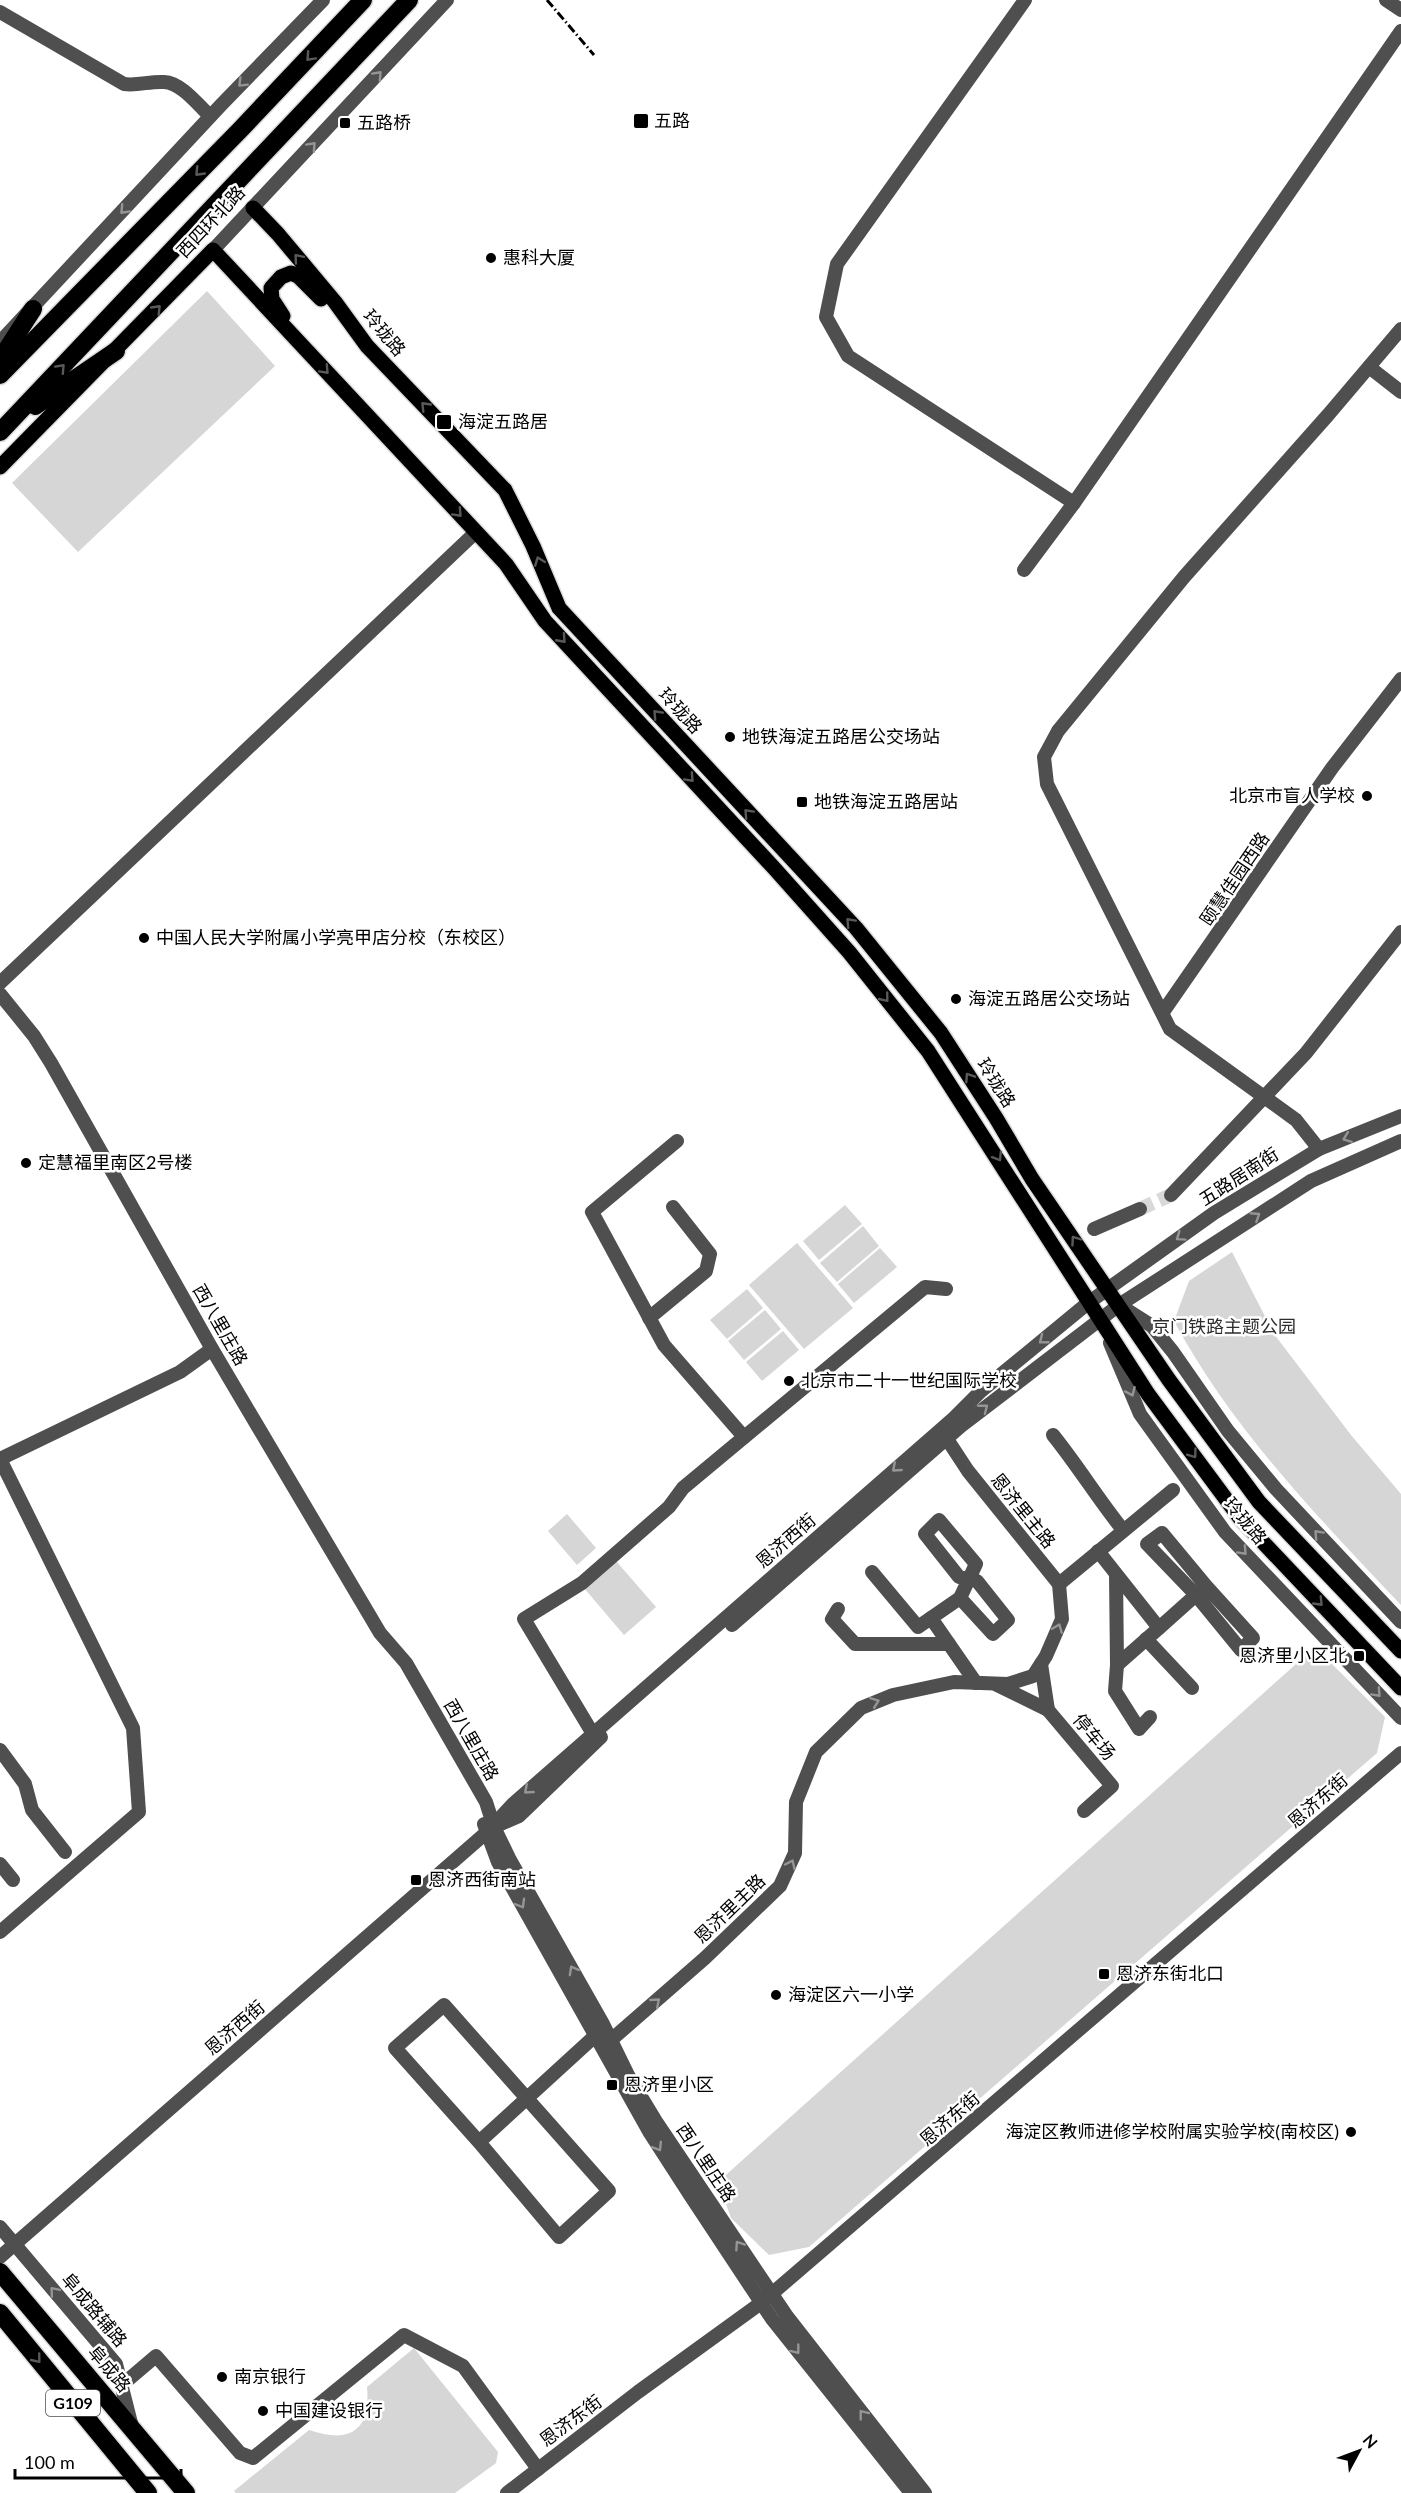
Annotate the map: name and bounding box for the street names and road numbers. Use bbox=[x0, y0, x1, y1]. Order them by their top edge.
street label: 西四环北路 bbox=[172, 181, 249, 262]
street label: 玲珑路 bbox=[359, 305, 411, 360]
street label: 玲珑路 bbox=[654, 683, 707, 738]
street label: 颐慧佳园西路 bbox=[1195, 828, 1273, 929]
street label: 玲珑路 bbox=[973, 1054, 1021, 1111]
street label: 五路居南街 bbox=[1195, 1142, 1282, 1210]
street label: 西八里庄路 bbox=[189, 1280, 253, 1369]
street label: 恩济里主路 bbox=[987, 1468, 1061, 1552]
street label: 玲珑路 bbox=[1220, 1493, 1272, 1548]
street label: 恩济西街 bbox=[751, 1508, 820, 1572]
street label: 西八里庄路 bbox=[440, 1695, 504, 1784]
street label: 停车场 bbox=[1069, 1709, 1121, 1764]
street label: 恩济东街 bbox=[1283, 1768, 1352, 1832]
street label: 恩济里主路 bbox=[689, 1869, 769, 1947]
street label: 恩济西街 bbox=[200, 1995, 269, 2059]
street label: 恩济东街 bbox=[915, 2086, 984, 2150]
street label: 西八里庄路 bbox=[673, 2119, 741, 2206]
street label: 阜成路辅路 bbox=[57, 2268, 132, 2351]
street label: 阜成路 bbox=[84, 2341, 136, 2396]
road number: G109 bbox=[46, 2390, 100, 2416]
street label: 恩济东街 bbox=[535, 2390, 606, 2451]

